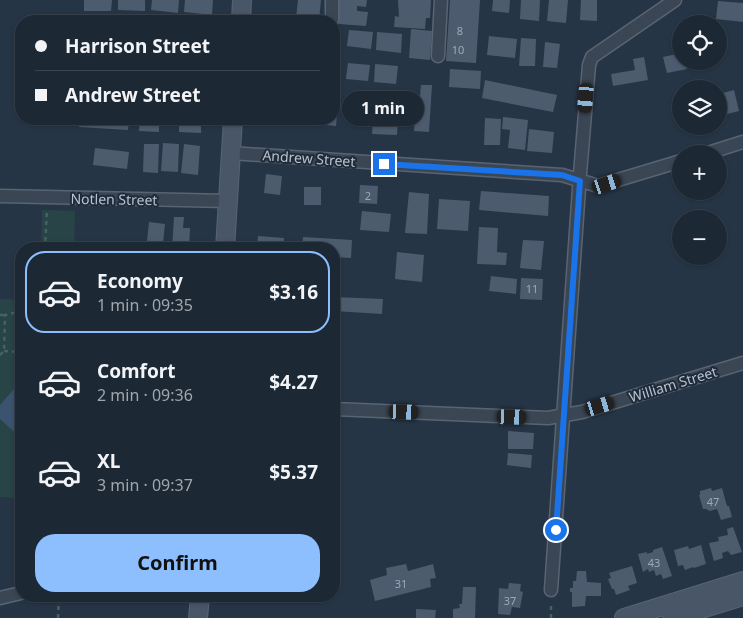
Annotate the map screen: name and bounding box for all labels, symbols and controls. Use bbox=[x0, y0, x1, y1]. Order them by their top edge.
map controls bbox=[672, 15, 727, 265]
button: locate bbox=[672, 15, 727, 70]
house number: 8 bbox=[457, 23, 463, 38]
text: Harrison Street bbox=[65, 33, 210, 59]
house number: 10 bbox=[452, 42, 464, 57]
button: layers bbox=[672, 80, 727, 135]
text: Andrew Street bbox=[65, 82, 201, 108]
car bbox=[577, 82, 594, 114]
callout: 1 min bbox=[343, 91, 425, 126]
text: 1 min bbox=[361, 97, 405, 119]
street label: Andrew Street bbox=[262, 145, 356, 171]
button: + bbox=[672, 145, 727, 200]
route end bbox=[373, 153, 395, 175]
car bbox=[590, 172, 623, 196]
house number: 2 bbox=[365, 188, 371, 203]
street label: Notlen Street bbox=[70, 189, 158, 209]
button: − bbox=[672, 210, 727, 265]
text: Economy bbox=[97, 268, 183, 294]
icon: car bbox=[37, 270, 82, 315]
text: $3.16 bbox=[269, 279, 318, 305]
house number: 11 bbox=[526, 281, 538, 296]
text: 1 min · 09:35 bbox=[97, 294, 193, 316]
text: Comfort bbox=[97, 358, 176, 384]
icon: car bbox=[37, 360, 82, 405]
street label: William Street bbox=[627, 362, 719, 406]
text: $4.27 bbox=[269, 369, 318, 395]
text: 2 min · 09:36 bbox=[97, 384, 193, 406]
car bbox=[583, 394, 616, 418]
car bbox=[388, 404, 419, 420]
car bbox=[496, 409, 527, 425]
text: XL bbox=[97, 448, 120, 474]
icon: car bbox=[37, 450, 82, 495]
text: $5.37 bbox=[269, 459, 318, 485]
text: 3 min · 09:37 bbox=[97, 474, 193, 496]
house number: 47 bbox=[707, 494, 719, 509]
route start bbox=[545, 519, 567, 541]
button: Confirm bbox=[35, 534, 320, 592]
house number: 43 bbox=[648, 555, 660, 570]
house number: 31 bbox=[395, 576, 407, 591]
house number: 37 bbox=[504, 593, 516, 608]

